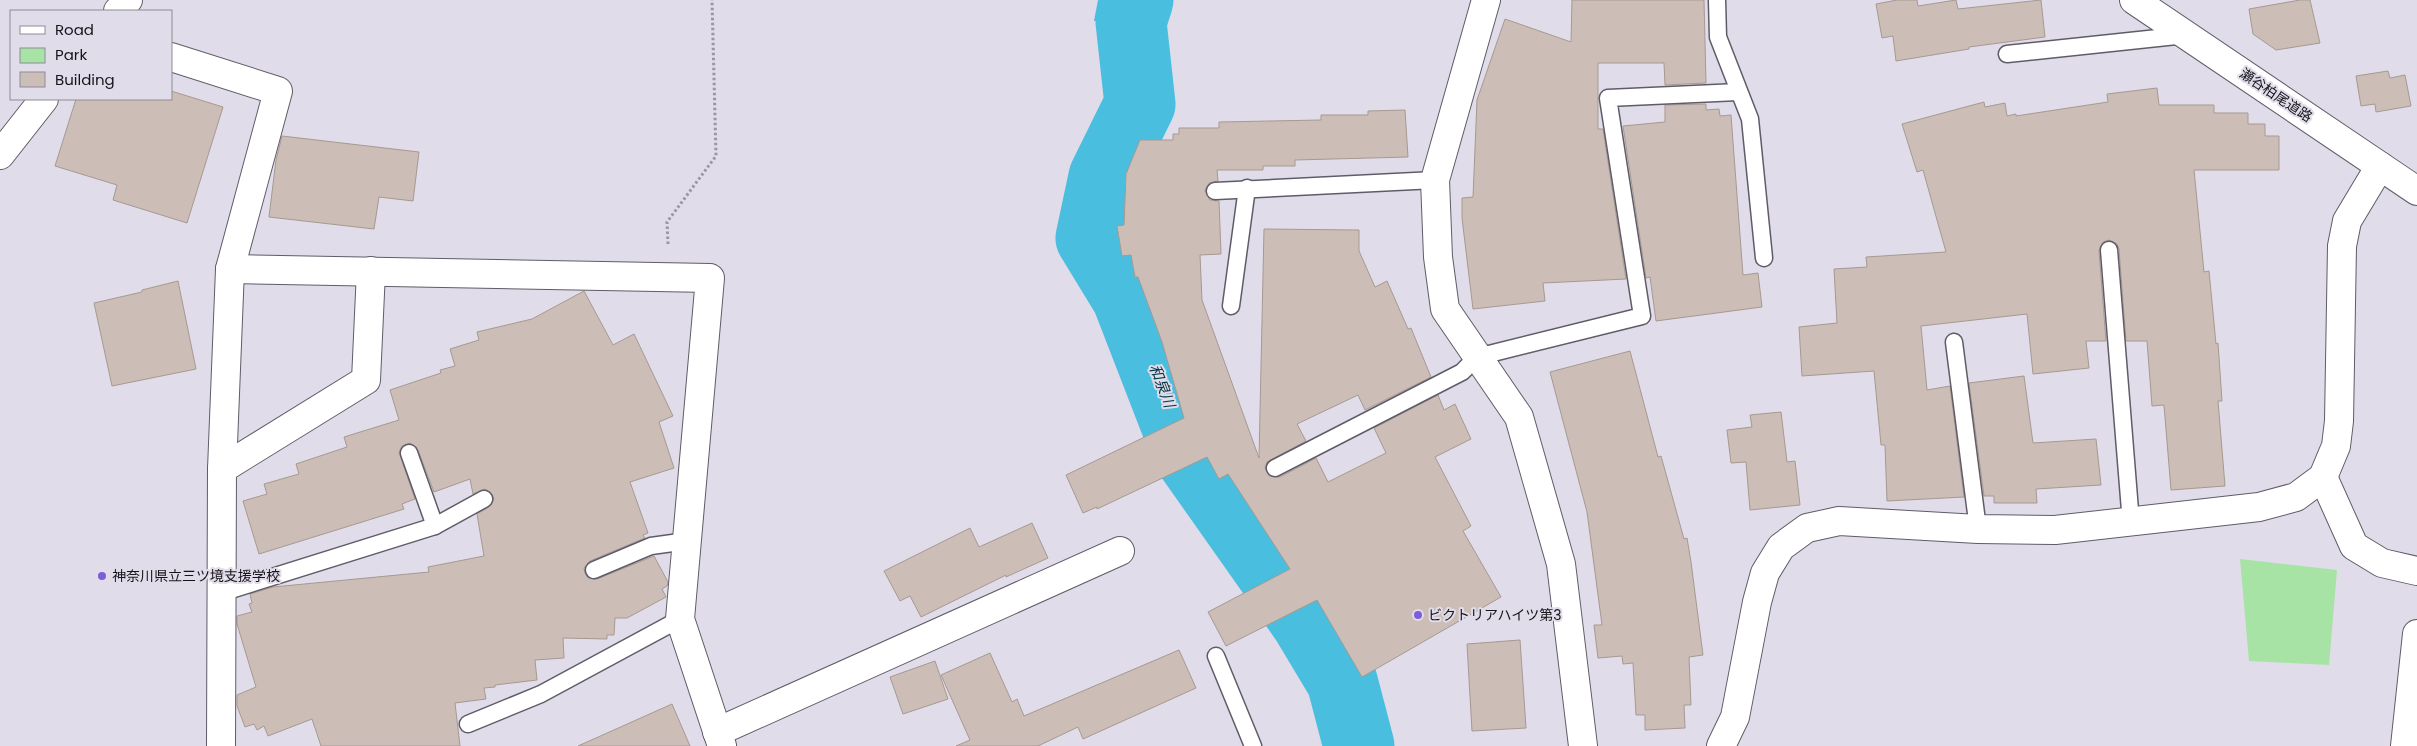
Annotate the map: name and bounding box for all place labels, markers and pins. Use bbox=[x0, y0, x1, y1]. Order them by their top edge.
place label: 神奈川県立三ツ境支援学校 bbox=[112, 566, 280, 586]
marker: 神奈川県立三ツ境支援学校 bbox=[96, 570, 108, 582]
place label: ビクトリアハイツ第3 bbox=[1428, 605, 1561, 625]
marker: ビクトリアハイツ第3 bbox=[1412, 609, 1424, 621]

